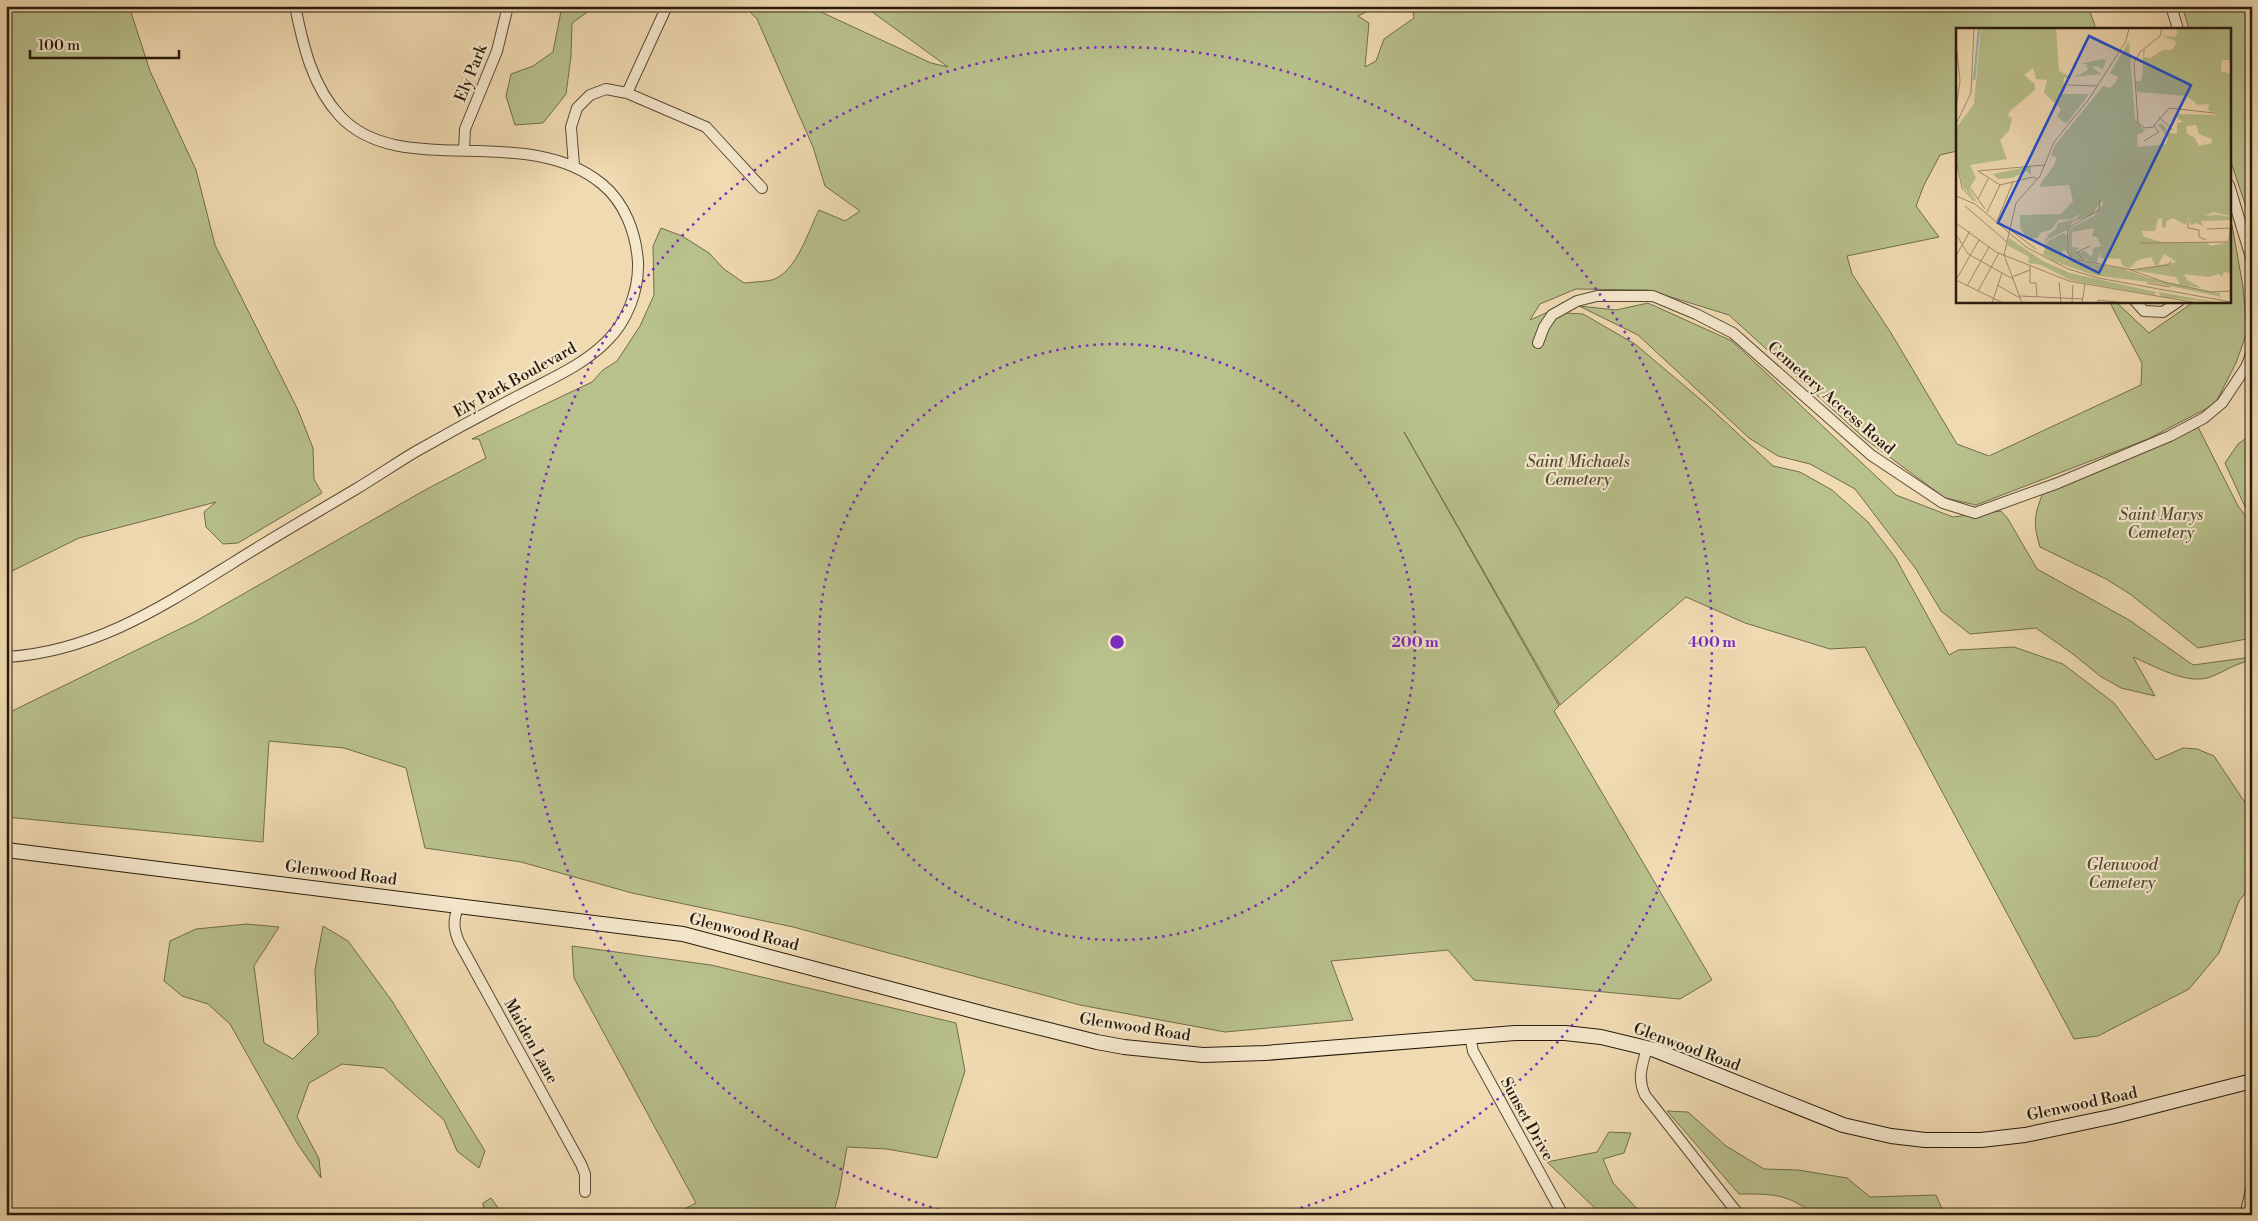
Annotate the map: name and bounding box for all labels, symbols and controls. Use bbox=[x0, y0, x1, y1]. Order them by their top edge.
scale bar bbox=[30, 28, 179, 60]
inset map bbox=[1956, 28, 2230, 302]
text: 100 m bbox=[38, 36, 80, 55]
street label: Ely Park bbox=[450, 40, 492, 105]
street label: Cemetery Access Road bbox=[1763, 337, 1899, 459]
street label: Ely Park Boulevard bbox=[450, 338, 580, 422]
park label: Saint Michaels Cemetery bbox=[1526, 452, 1630, 490]
park label: Saint Marys Cemetery bbox=[2119, 505, 2203, 543]
centre of rings bbox=[1108, 633, 1126, 651]
text: 200 m bbox=[1391, 633, 1439, 652]
text: 400 m bbox=[1688, 633, 1736, 652]
park label: Glenwood Cemetery bbox=[2086, 855, 2159, 893]
street label: Glenwood Road bbox=[284, 856, 398, 890]
street label: Glenwood Road bbox=[687, 909, 801, 955]
street label: Maiden Lane bbox=[500, 995, 562, 1087]
street label: Glenwood Road bbox=[1078, 1008, 1192, 1046]
street label: Glenwood Road bbox=[1631, 1018, 1743, 1076]
street label: Sunset Drive bbox=[1496, 1074, 1558, 1164]
street label: Glenwood Road bbox=[2025, 1083, 2139, 1125]

